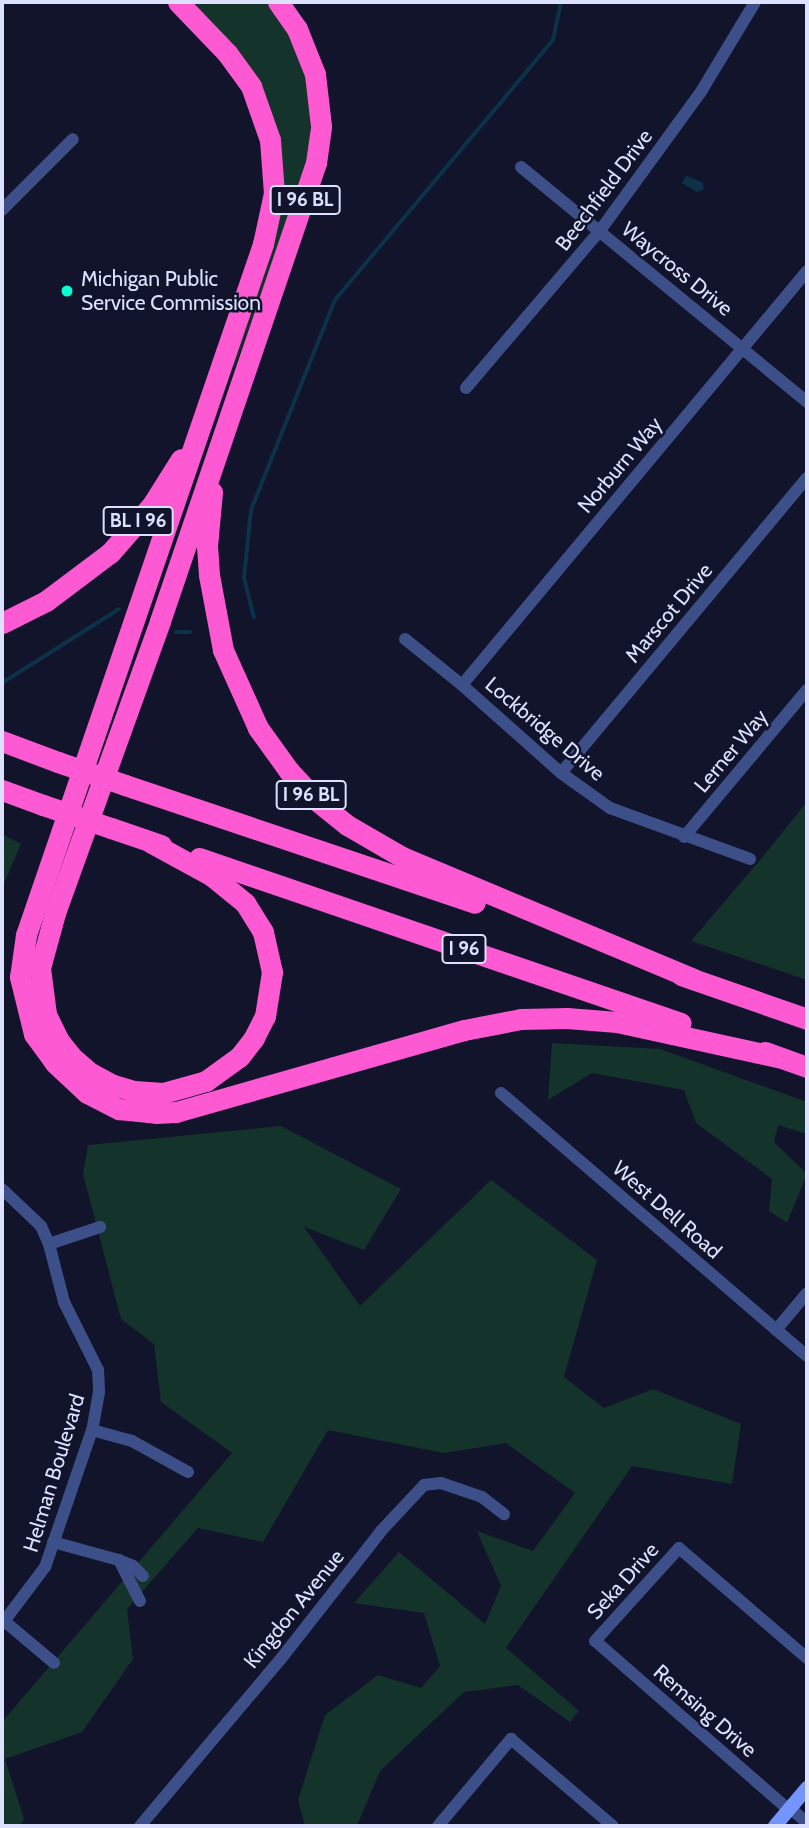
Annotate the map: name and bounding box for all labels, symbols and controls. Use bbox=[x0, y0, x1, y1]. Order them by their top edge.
street label: Beechfield Drive bbox=[550, 124, 658, 256]
road number: I 96 BL bbox=[268, 184, 342, 216]
street label: Waycross Drive bbox=[616, 216, 738, 322]
place label: Michigan Public Service Commission bbox=[81, 266, 261, 316]
marker: Michigan Public Service Commission bbox=[59, 283, 75, 299]
street label: Norburn Way bbox=[573, 412, 667, 518]
road number: BL I 96 bbox=[101, 506, 175, 536]
street label: Marscot Drive bbox=[620, 558, 718, 668]
street label: Lockbridge Drive bbox=[480, 672, 610, 786]
street label: Lerner Way bbox=[689, 704, 773, 798]
road number: I 96 BL bbox=[274, 780, 348, 810]
road number: I 96 bbox=[441, 934, 487, 965]
street label: West Dell Road bbox=[607, 1156, 727, 1264]
street label: Helman Boulevard bbox=[18, 1391, 90, 1555]
street label: Seka Drive bbox=[582, 1538, 664, 1624]
street label: Kingdon Avenue bbox=[238, 1545, 350, 1673]
street label: Remsing Drive bbox=[648, 1659, 762, 1763]

